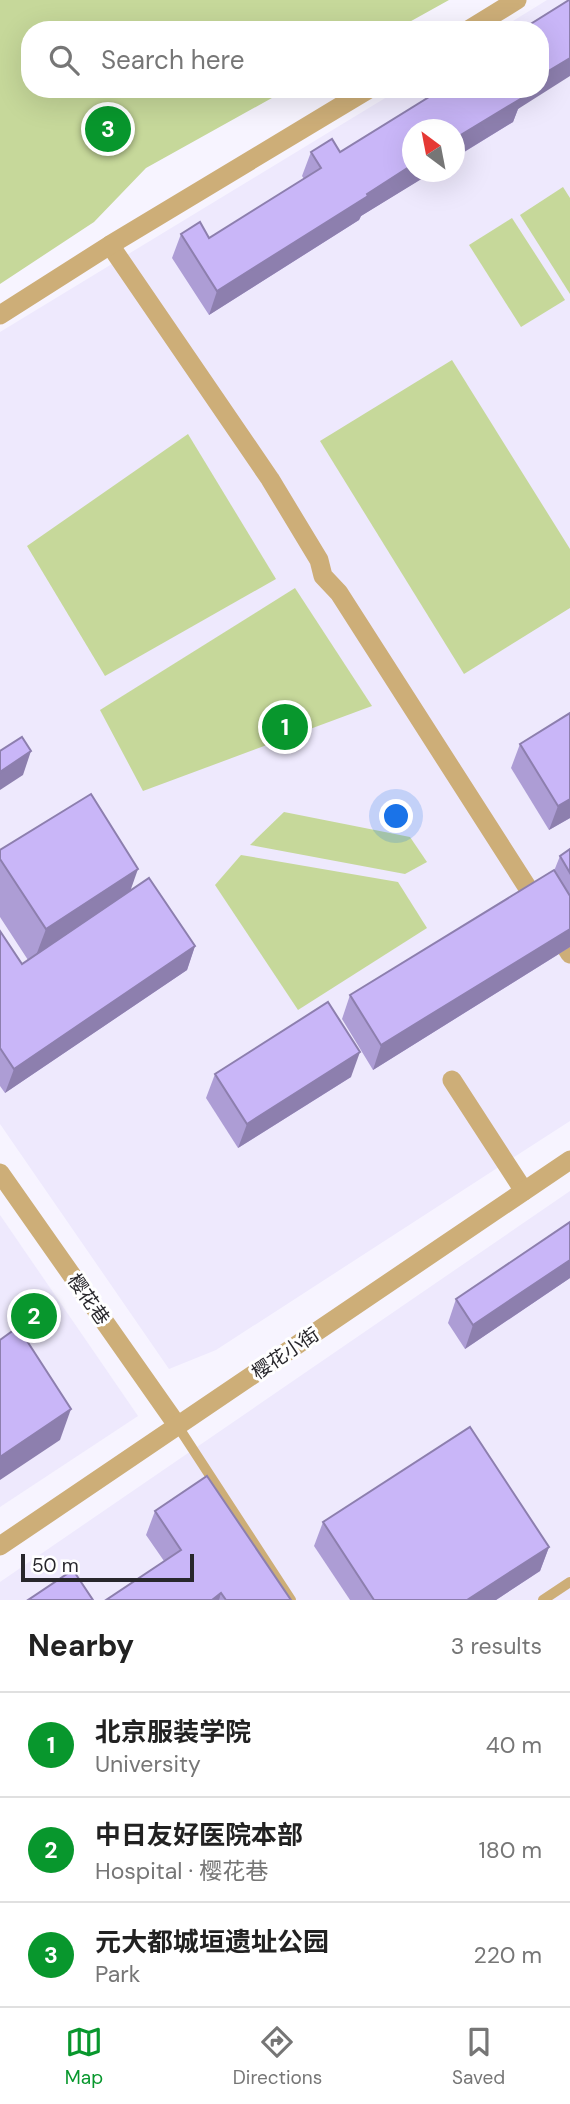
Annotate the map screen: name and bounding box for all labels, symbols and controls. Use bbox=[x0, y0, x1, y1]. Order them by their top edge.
search box bbox=[21, 21, 549, 98]
icon: search bbox=[45, 41, 83, 79]
text: Search here bbox=[101, 43, 244, 77]
pin: 3 bbox=[85, 103, 131, 155]
north arrow bbox=[402, 119, 465, 182]
pin: 1 bbox=[262, 701, 308, 753]
your location bbox=[379, 799, 413, 833]
street label: 樱花巷 bbox=[62, 1269, 115, 1330]
pin: 2 bbox=[11, 1290, 57, 1342]
street label: 樱花小街 bbox=[247, 1322, 324, 1385]
scale bar bbox=[21, 1551, 194, 1583]
text: 50 m bbox=[32, 1553, 79, 1578]
text: Nearby bbox=[28, 1626, 134, 1665]
text: 3 results bbox=[451, 1631, 542, 1661]
text: 北京服装学院 bbox=[95, 1715, 251, 1749]
text: 1 bbox=[47, 1730, 55, 1760]
text: 40 m bbox=[486, 1730, 542, 1760]
text: University bbox=[95, 1749, 201, 1779]
text: 中日友好医院本部 bbox=[95, 1818, 303, 1852]
text: 2 bbox=[44, 1835, 58, 1865]
text: 180 m bbox=[478, 1835, 542, 1865]
text: Hospital · 樱花巷 bbox=[95, 1856, 268, 1886]
text: 元大都城垣遗址公园 bbox=[95, 1925, 329, 1959]
text: 3 bbox=[44, 1940, 58, 1970]
text: 220 m bbox=[473, 1940, 542, 1970]
text: Park bbox=[95, 1959, 140, 1989]
tab: Map bbox=[65, 2023, 103, 2090]
tab: Directions bbox=[233, 2023, 322, 2090]
tab: Saved bbox=[452, 2023, 505, 2090]

